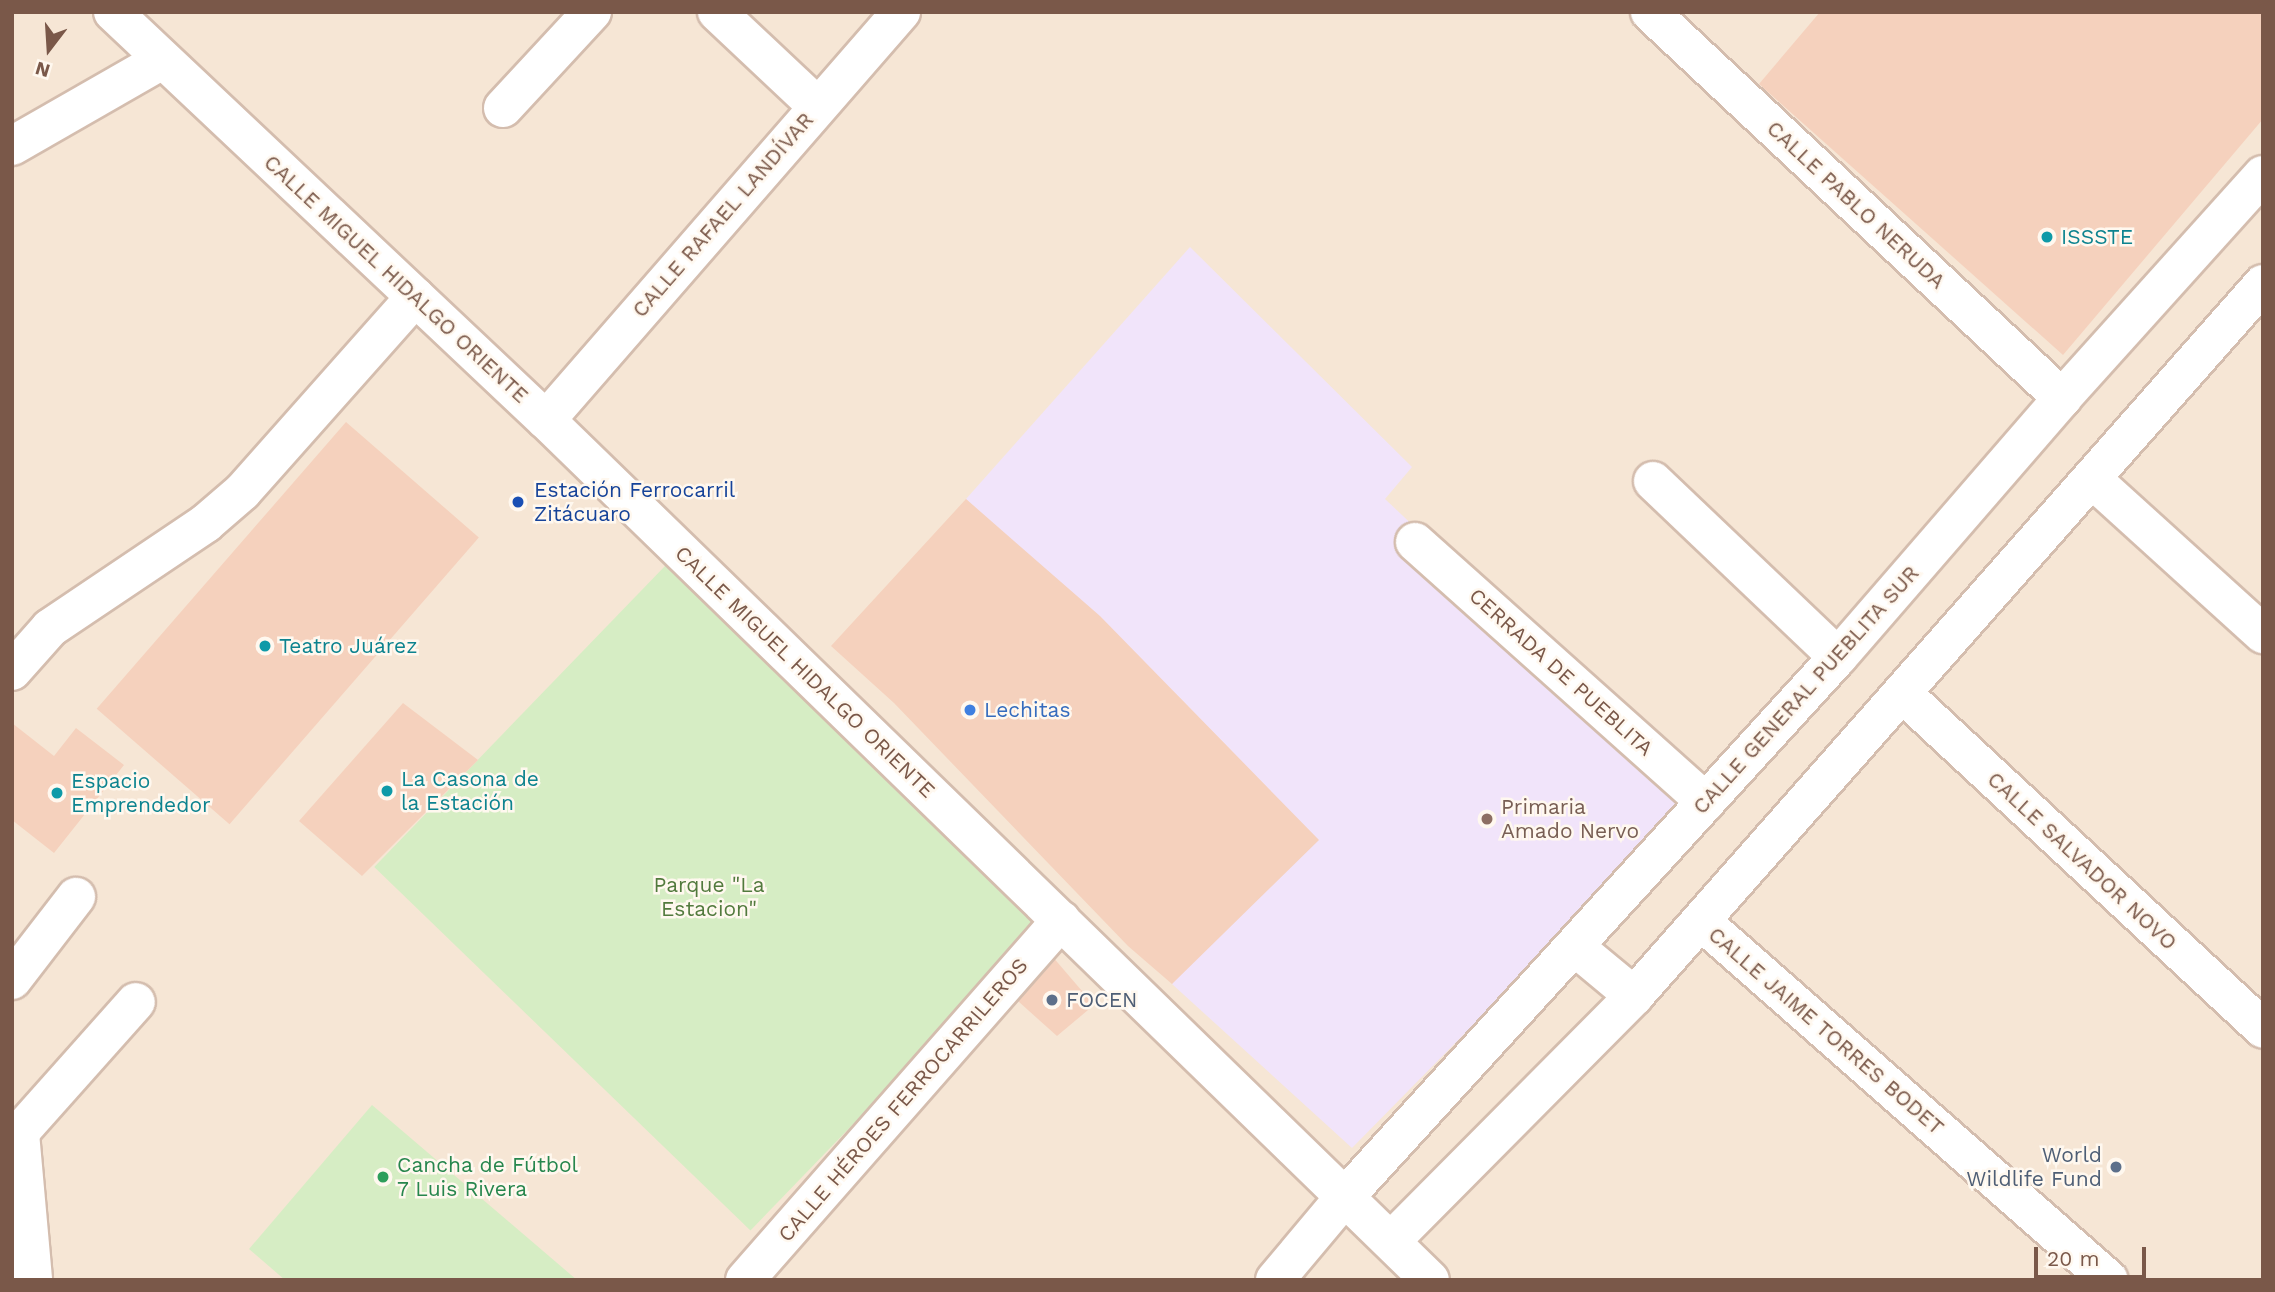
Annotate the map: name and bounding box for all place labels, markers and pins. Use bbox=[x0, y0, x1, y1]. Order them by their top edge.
place label: ISSSTE bbox=[2061, 224, 2133, 250]
marker: ISSSTE bbox=[2039, 229, 2055, 245]
place label: Estación Ferrocarril Zitácuaro bbox=[534, 477, 735, 527]
marker: Estación Ferrocarril Zitácuaro bbox=[508, 492, 528, 512]
place label: Teatro Juárez bbox=[279, 633, 418, 659]
marker: Teatro Juárez bbox=[257, 638, 273, 654]
place label: Lechitas bbox=[984, 697, 1070, 723]
marker: Lechitas bbox=[962, 702, 978, 718]
place label: La Casona de la Estación bbox=[401, 766, 540, 816]
place label: Espacio Emprendedor bbox=[71, 768, 211, 818]
marker: La Casona de la Estación bbox=[379, 783, 395, 799]
marker: Espacio Emprendedor bbox=[49, 785, 65, 801]
place label: Primaria Amado Nervo bbox=[1501, 794, 1639, 844]
marker: Primaria Amado Nervo bbox=[1479, 811, 1495, 827]
place label: FOCEN bbox=[1066, 987, 1137, 1013]
marker: FOCEN bbox=[1044, 992, 1060, 1008]
place label: World Wildlife Fund bbox=[1966, 1142, 2102, 1192]
place label: Cancha de Fútbol 7 Luis Rivera bbox=[397, 1152, 578, 1202]
marker: World Wildlife Fund bbox=[2108, 1159, 2124, 1175]
marker: Cancha de Fútbol 7 Luis Rivera bbox=[375, 1169, 391, 1185]

